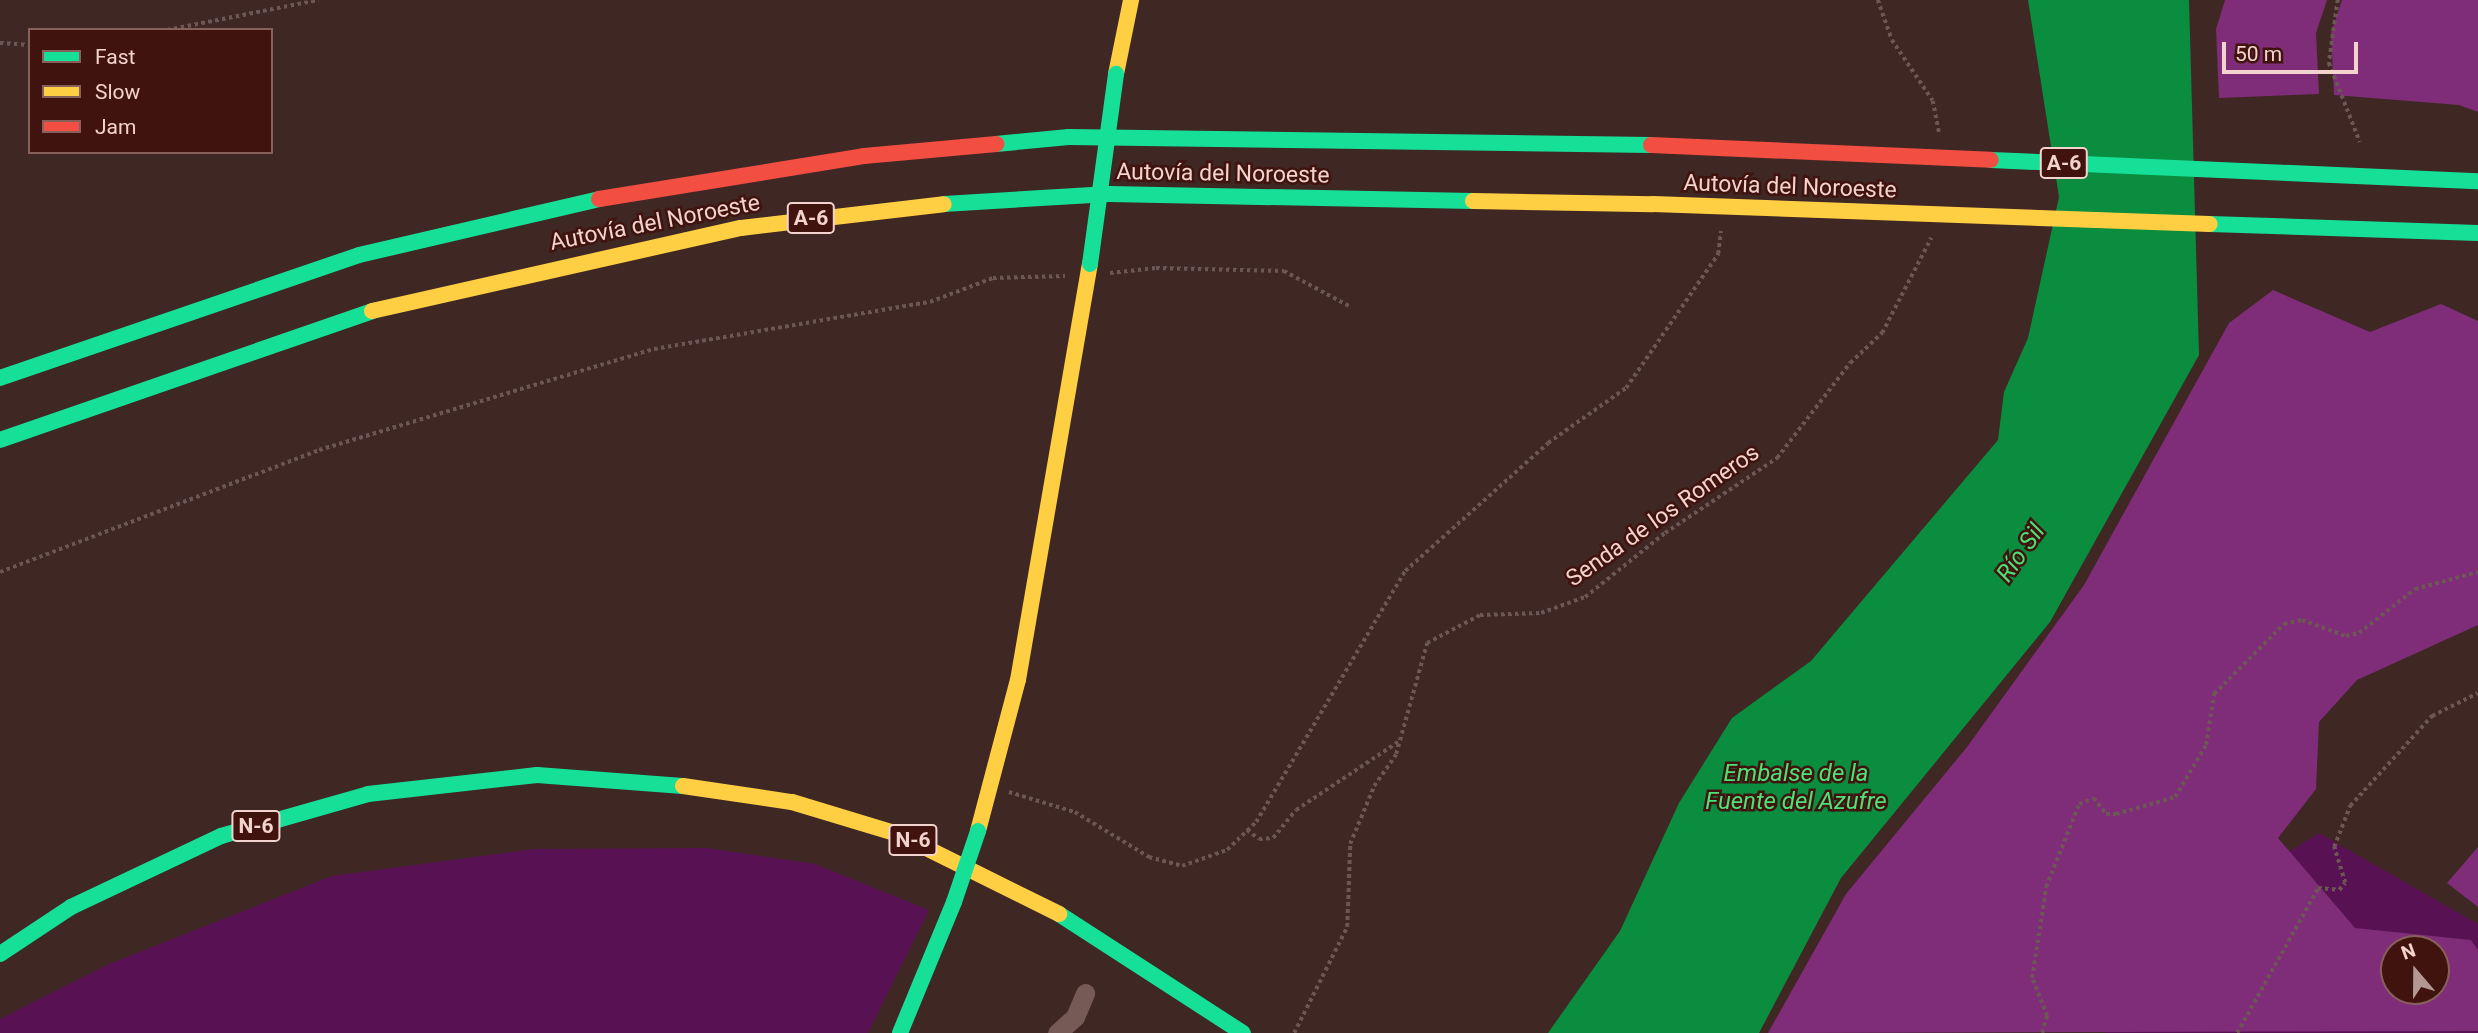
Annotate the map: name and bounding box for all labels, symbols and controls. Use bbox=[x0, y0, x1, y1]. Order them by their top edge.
legend bbox=[28, 28, 273, 154]
scale bar bbox=[2226, 28, 2362, 72]
text: 50 m bbox=[2235, 42, 2282, 66]
text: Fast bbox=[95, 45, 135, 69]
text: Slow bbox=[95, 80, 140, 104]
text: Jam bbox=[95, 115, 136, 139]
road number: A-6 bbox=[2039, 146, 2088, 180]
street label: Autovía del Noroeste bbox=[1116, 158, 1330, 190]
street label: Autovía del Noroeste bbox=[1683, 169, 1897, 205]
street label: Autovía del Noroeste bbox=[548, 189, 762, 257]
road number: A-6 bbox=[786, 200, 836, 235]
street label: Senda de los Romeros bbox=[1561, 439, 1765, 593]
water label: Río Sil bbox=[1991, 518, 2051, 588]
water label: Embalse de la Fuente del Azufre bbox=[1705, 760, 1887, 816]
road number: N-6 bbox=[230, 808, 282, 844]
road number: N-6 bbox=[887, 822, 939, 858]
north arrow bbox=[2380, 935, 2450, 1005]
text: N bbox=[2398, 939, 2419, 965]

